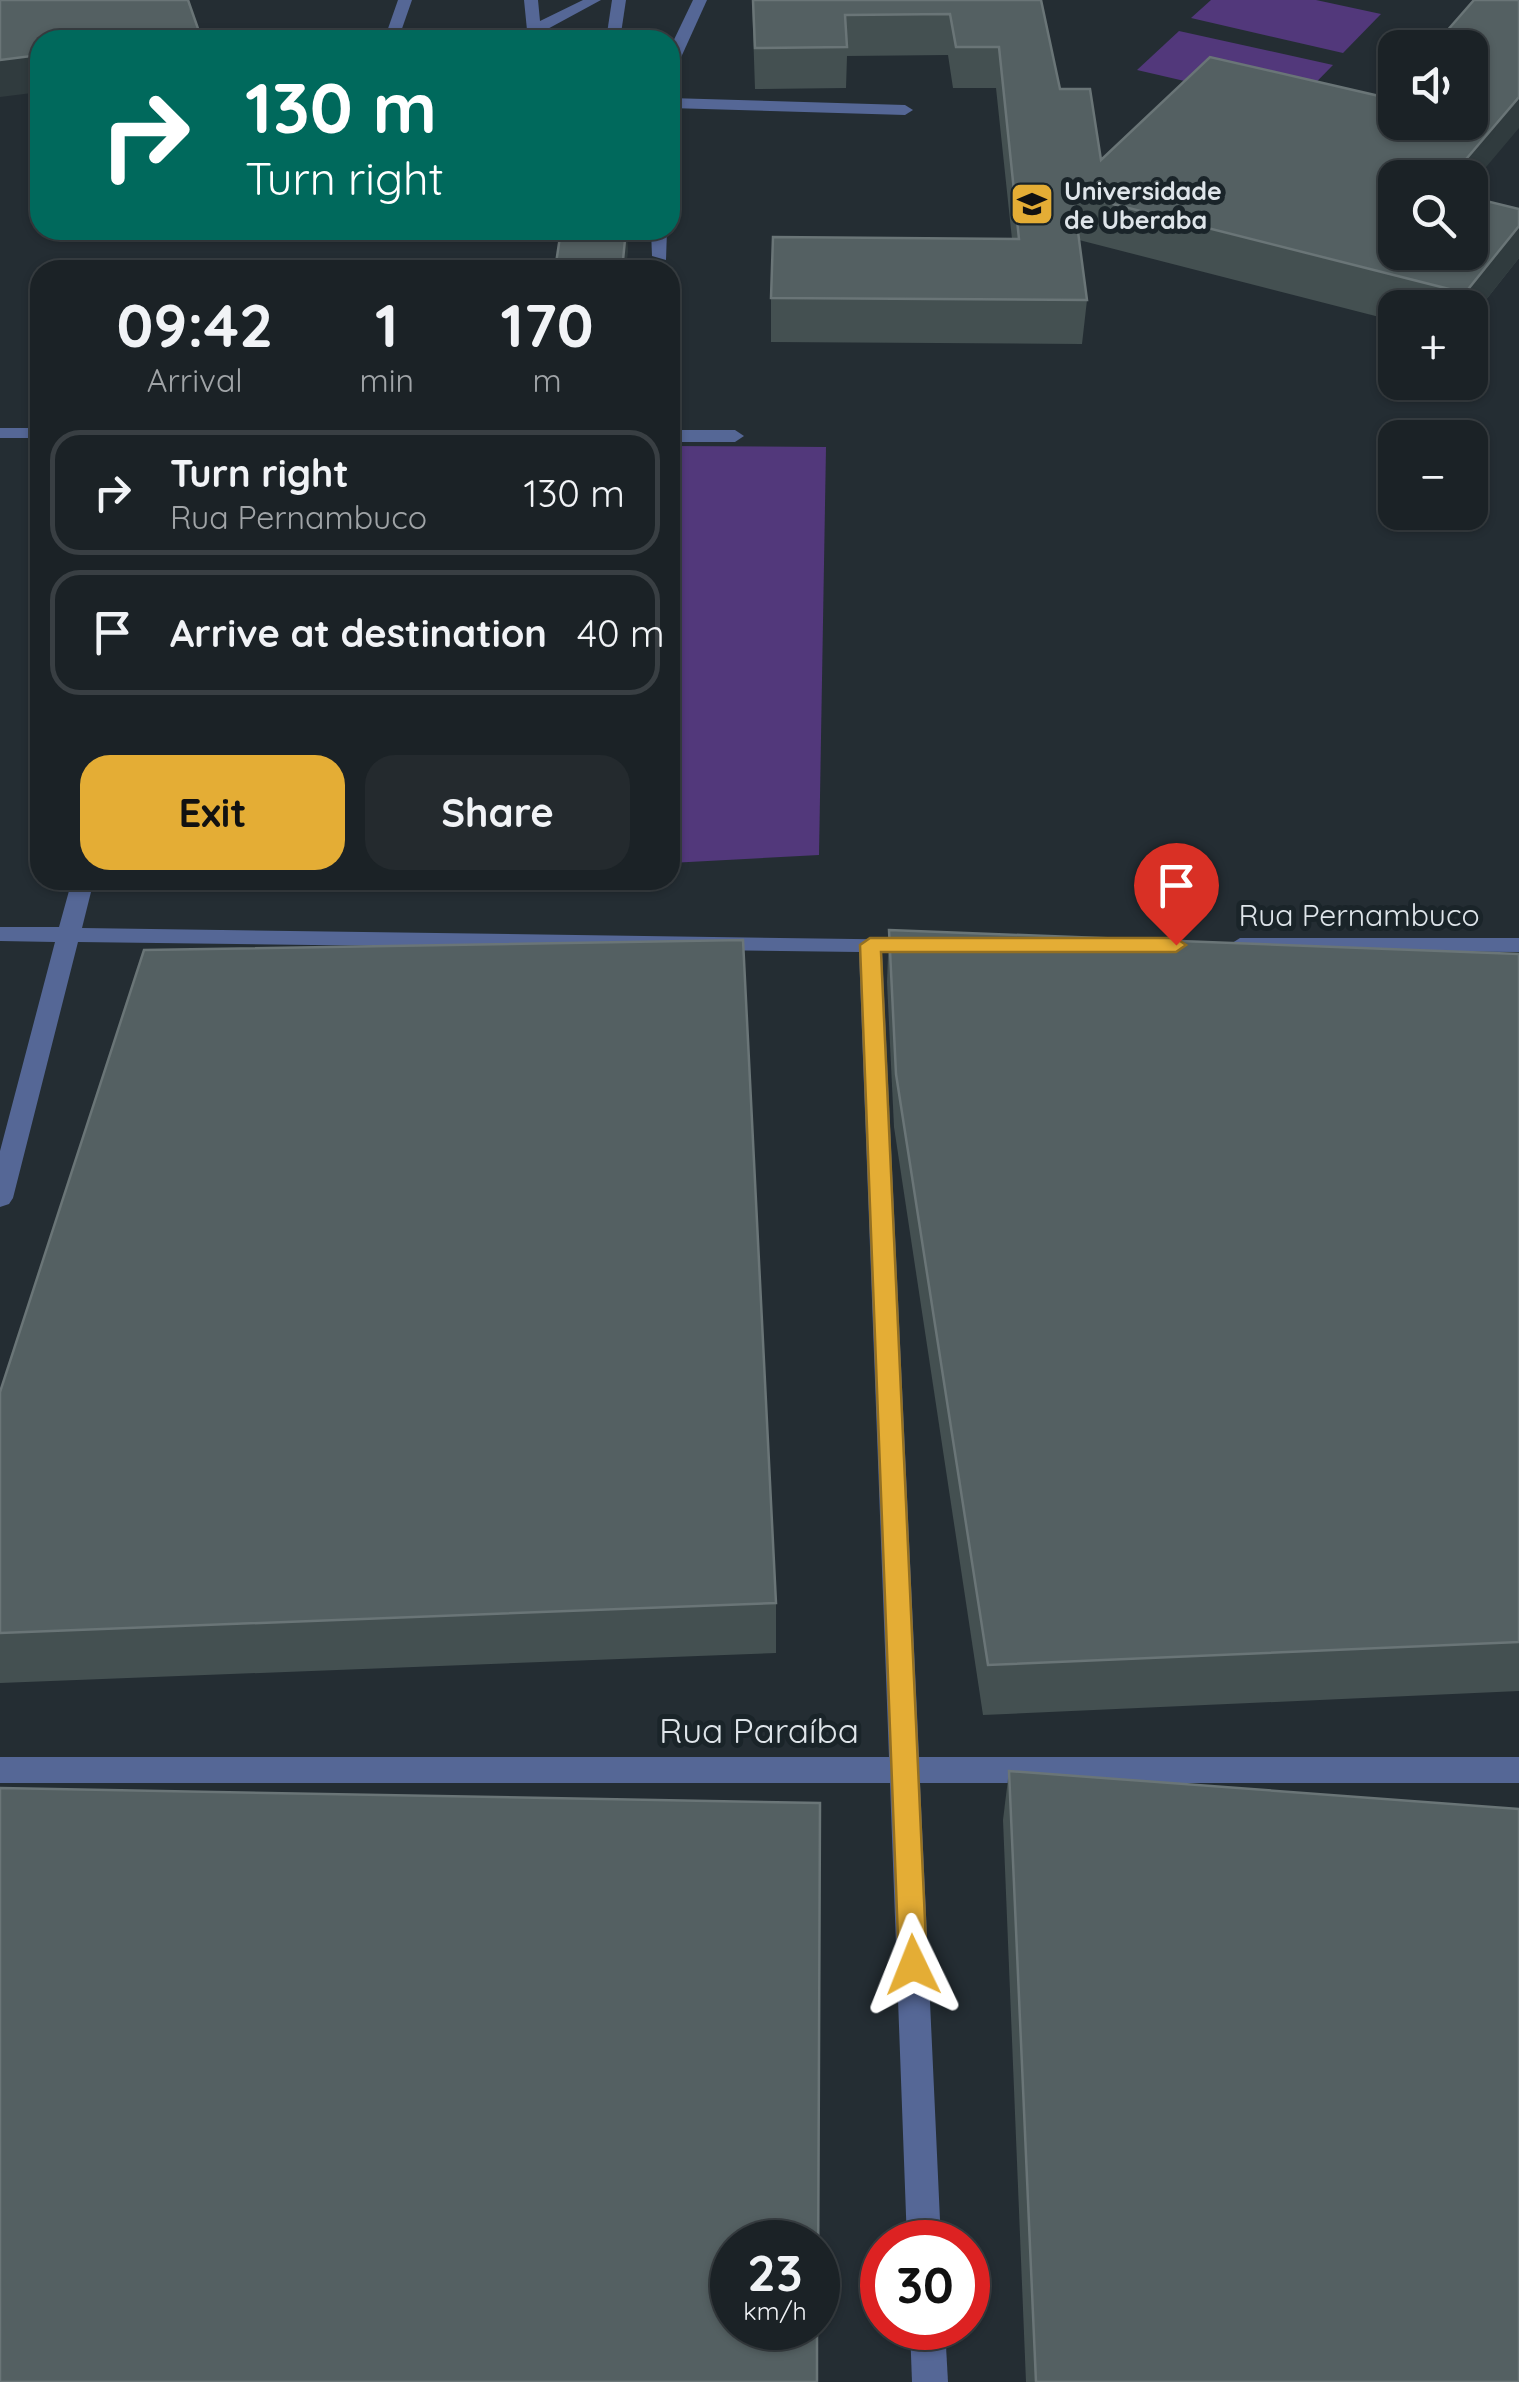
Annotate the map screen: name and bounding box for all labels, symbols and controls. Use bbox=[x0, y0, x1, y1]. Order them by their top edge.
map controls bbox=[1378, 30, 1488, 530]
button: sound bbox=[1378, 30, 1488, 140]
text: 130 m bbox=[245, 63, 437, 151]
icon: right bbox=[80, 70, 210, 200]
text: Turn right bbox=[245, 150, 444, 206]
button: search bbox=[1378, 160, 1488, 270]
place label: Universidade de Uberaba bbox=[1064, 175, 1222, 235]
school or university icon: Universidade de Uberaba bbox=[1009, 181, 1055, 227]
text: 09:42 bbox=[116, 287, 273, 362]
text: 1 bbox=[375, 287, 398, 362]
text: 170 bbox=[500, 287, 594, 362]
button: + bbox=[1378, 290, 1488, 400]
text: Arrival bbox=[147, 360, 243, 400]
text: min bbox=[360, 360, 414, 400]
text: m bbox=[532, 360, 562, 400]
button: − bbox=[1378, 420, 1488, 530]
text: Turn right bbox=[170, 449, 349, 497]
icon: right bbox=[85, 465, 140, 520]
text: 130 m bbox=[523, 469, 625, 517]
text: Rua Pernambuco bbox=[170, 497, 427, 537]
icon: arrive bbox=[85, 605, 140, 660]
text: Arrive at destination bbox=[170, 609, 547, 657]
text: 40 m bbox=[577, 609, 665, 657]
button: Exit bbox=[80, 755, 345, 870]
button: Share bbox=[365, 755, 630, 870]
pin bbox=[1134, 843, 1219, 946]
icon: arrive bbox=[1149, 858, 1204, 913]
street label: Rua Pernambuco bbox=[1238, 896, 1480, 934]
street label: Rua Paraíba bbox=[659, 1708, 859, 1752]
position arrow bbox=[861, 1913, 965, 2017]
speed limit sign: 30 bbox=[860, 2220, 990, 2350]
text: 23 bbox=[747, 2241, 803, 2304]
text: km/h bbox=[743, 2295, 807, 2326]

